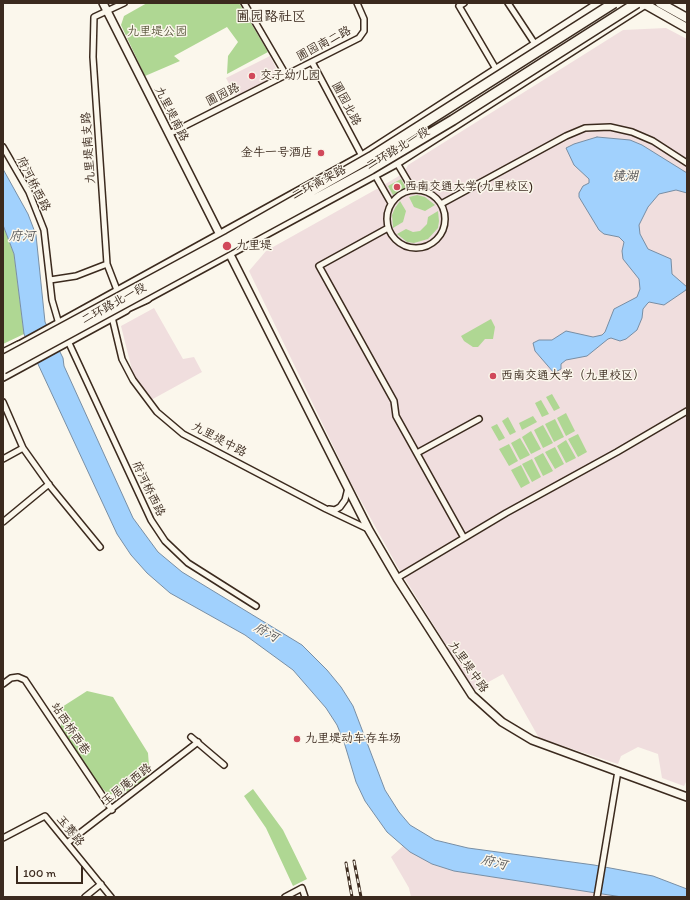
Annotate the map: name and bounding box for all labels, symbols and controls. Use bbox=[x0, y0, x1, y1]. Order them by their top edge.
district label: 圃园路社区 bbox=[236, 9, 306, 25]
street label: 圃园南二路 bbox=[294, 24, 354, 64]
park label: 九里堤公园 bbox=[127, 25, 187, 39]
place label: 交子幼儿园 bbox=[260, 69, 320, 83]
marker: 交子幼儿园 bbox=[247, 71, 257, 81]
street label: 圃园北路 bbox=[328, 79, 364, 129]
street label: 圃园路 bbox=[204, 80, 242, 110]
street label: 九里堤南路 bbox=[151, 84, 191, 144]
street label: 九里堤南支路 bbox=[79, 112, 99, 184]
street label: 二环路北一段 bbox=[363, 124, 433, 174]
place label: 金牛一号酒店 bbox=[241, 146, 313, 160]
marker: 金牛一号酒店 bbox=[316, 148, 326, 158]
street label: 府河桥西路 bbox=[13, 154, 53, 214]
street label: 二环高架路 bbox=[289, 163, 349, 203]
water label: 镜湖 bbox=[612, 169, 638, 185]
place label: 西南交通大学(九里校区) bbox=[405, 180, 533, 194]
marker: 西南交通大学(九里校区) bbox=[392, 182, 402, 192]
water label: 府河 bbox=[9, 229, 35, 245]
place label: 九里堤 bbox=[236, 239, 272, 253]
marker: 九里堤 bbox=[221, 240, 233, 252]
street label: 二环路北一段 bbox=[79, 280, 149, 328]
place label: 西南交通大学（九里校区） bbox=[501, 369, 645, 383]
marker: 西南交通大学（九里校区） bbox=[488, 371, 498, 381]
street label: 九里堤中路 bbox=[189, 420, 249, 460]
street label: 府河桥西路 bbox=[128, 459, 168, 519]
water label: 府河 bbox=[251, 620, 281, 646]
street label: 九里堤中路 bbox=[445, 638, 491, 696]
street label: 站西桥西巷 bbox=[47, 700, 93, 758]
place label: 九里堤动车存车场 bbox=[305, 732, 401, 746]
marker: 九里堤动车存车场 bbox=[292, 734, 302, 744]
street label: 玉居庵西路 bbox=[99, 761, 155, 809]
street label: 玉赛路 bbox=[53, 812, 87, 850]
water label: 府河 bbox=[479, 852, 509, 874]
scale bar bbox=[18, 858, 85, 884]
text: 100 m bbox=[23, 866, 56, 880]

